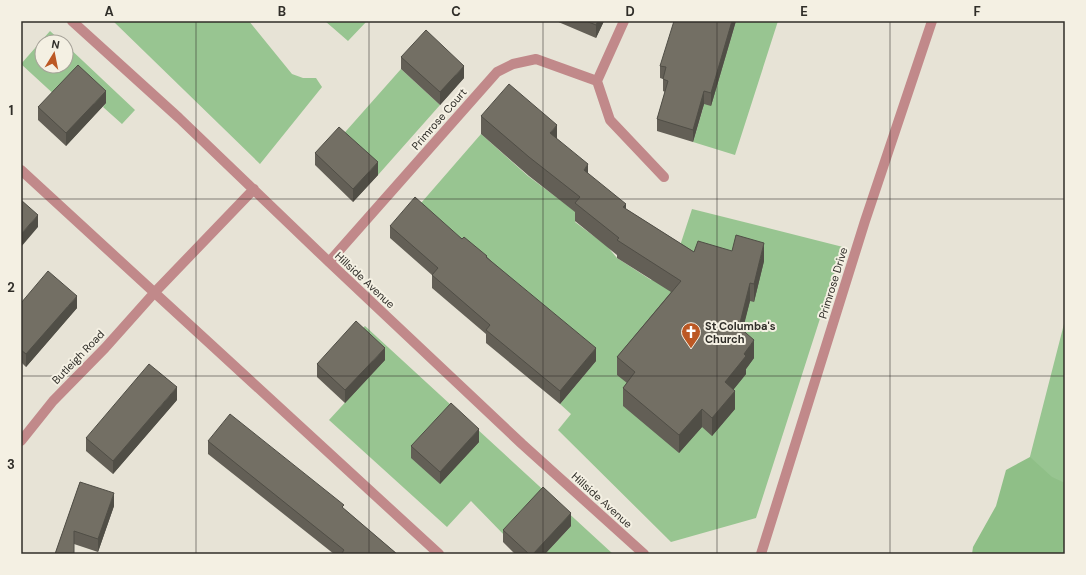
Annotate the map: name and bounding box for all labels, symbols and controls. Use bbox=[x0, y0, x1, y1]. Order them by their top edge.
text: A bbox=[104, 3, 114, 20]
text: B bbox=[278, 3, 286, 20]
text: C bbox=[451, 3, 461, 20]
text: D bbox=[625, 3, 635, 20]
text: E bbox=[800, 3, 808, 20]
text: F bbox=[973, 3, 981, 20]
north arrow bbox=[34, 34, 74, 74]
text: N bbox=[51, 37, 61, 52]
street label: Primrose Court bbox=[408, 85, 470, 153]
text: 1 bbox=[9, 102, 13, 119]
street label: Primrose Drive bbox=[815, 246, 851, 320]
street label: Hillside Avenue bbox=[332, 249, 398, 311]
text: 2 bbox=[7, 279, 15, 296]
place label: St Columba's Church bbox=[705, 319, 776, 346]
church icon: St Columba's Church bbox=[680, 321, 702, 349]
street label: Butleigh Road bbox=[49, 327, 107, 387]
text: 3 bbox=[7, 456, 15, 473]
street label: Hillside Avenue bbox=[569, 469, 635, 531]

